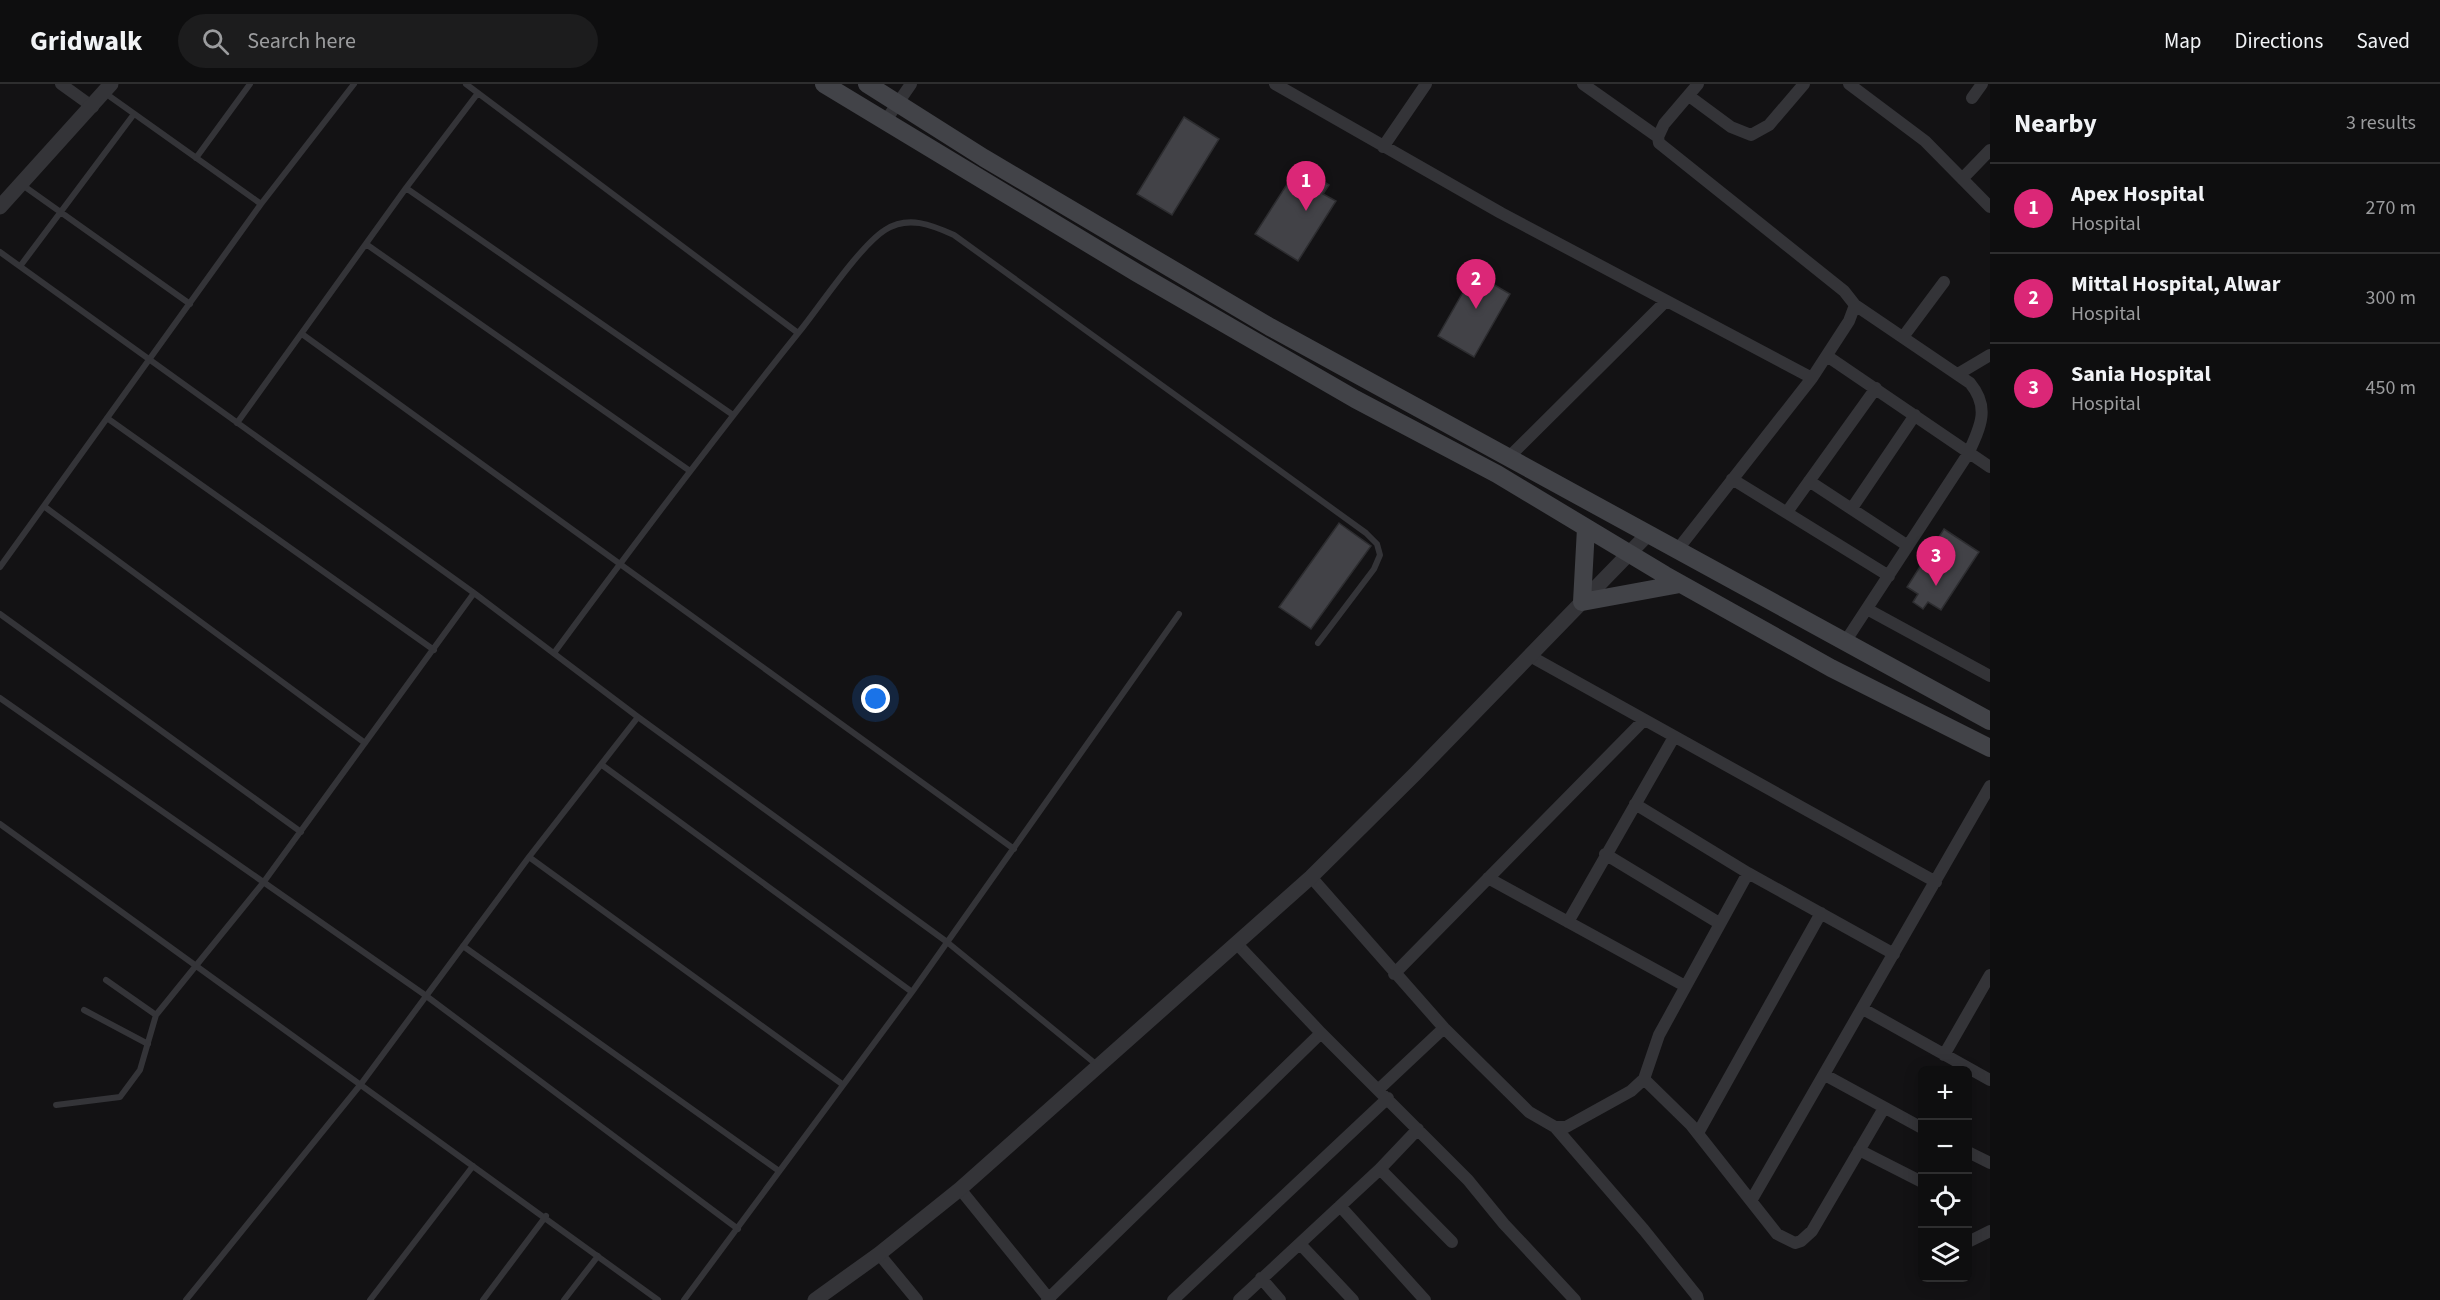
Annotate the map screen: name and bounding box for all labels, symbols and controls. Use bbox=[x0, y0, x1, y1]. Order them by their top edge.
search box bbox=[178, 14, 598, 68]
text: Gridwalk bbox=[30, 21, 142, 61]
icon: search bbox=[199, 25, 232, 58]
text: Search here bbox=[247, 25, 356, 57]
text: Map bbox=[2164, 26, 2202, 56]
text: Directions bbox=[2235, 26, 2323, 56]
text: Saved bbox=[2356, 26, 2410, 56]
text: Nearby bbox=[2014, 105, 2097, 142]
text: 3 results bbox=[2346, 109, 2416, 137]
pin: 1 bbox=[1286, 162, 1326, 211]
text: Apex Hospital bbox=[2071, 178, 2204, 210]
text: 1 bbox=[2028, 194, 2039, 222]
text: 270 m bbox=[2366, 194, 2416, 222]
text: Hospital bbox=[2071, 210, 2141, 238]
pin: 2 bbox=[1456, 260, 1496, 309]
text: Mittal Hospital, Alwar bbox=[2071, 268, 2280, 300]
text: 2 bbox=[2028, 284, 2039, 312]
text: 300 m bbox=[2366, 284, 2416, 312]
text: Hospital bbox=[2071, 300, 2141, 328]
text: Sania Hospital bbox=[2071, 358, 2211, 390]
text: 3 bbox=[2028, 374, 2039, 402]
text: 450 m bbox=[2366, 374, 2416, 402]
text: Hospital bbox=[2071, 390, 2141, 418]
pin: 3 bbox=[1916, 536, 1956, 586]
your location bbox=[861, 684, 890, 713]
map controls bbox=[1918, 1066, 1972, 1282]
button: + bbox=[1918, 1066, 1972, 1120]
button: − bbox=[1918, 1120, 1972, 1174]
button: locate bbox=[1918, 1174, 1972, 1228]
button: layers bbox=[1918, 1228, 1972, 1282]

